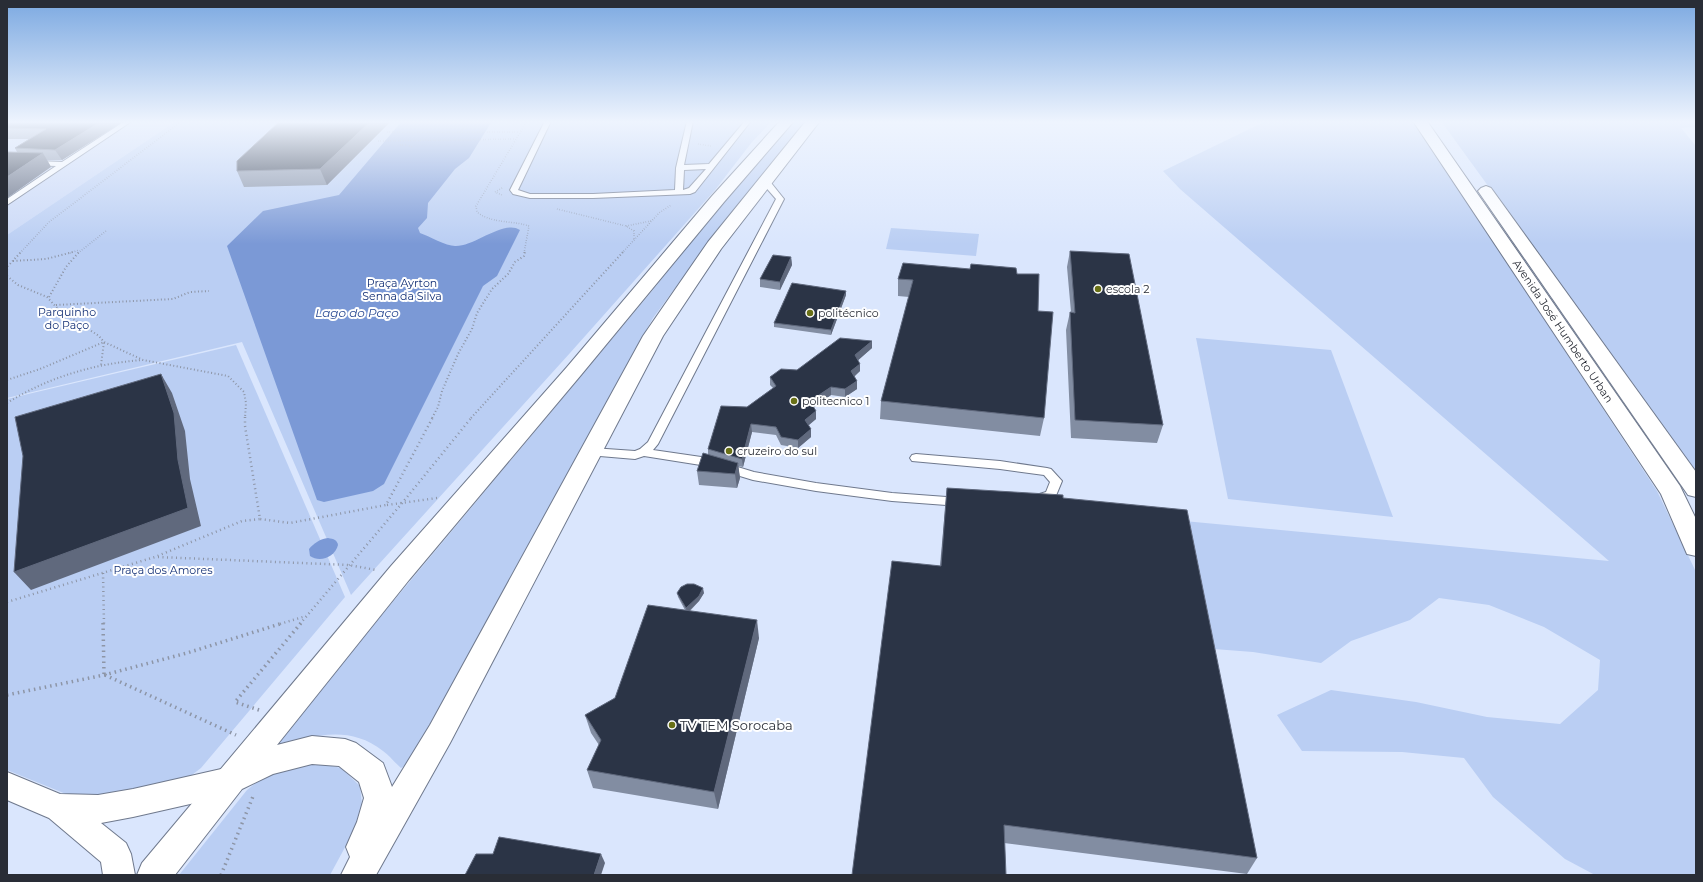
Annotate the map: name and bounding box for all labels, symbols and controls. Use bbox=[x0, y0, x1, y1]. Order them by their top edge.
street label: Avenida José Humberto Urban bbox=[1510, 257, 1616, 405]
park label: Praça Ayrton Senna da Silva bbox=[362, 276, 442, 303]
place label: escola 2 bbox=[1106, 282, 1150, 296]
marker: escola 2 bbox=[1093, 284, 1103, 294]
park label: Parquinho do Paço bbox=[38, 305, 96, 332]
water label: Lago do Paço bbox=[315, 305, 399, 320]
place label: politécnico bbox=[818, 306, 879, 320]
marker: politécnico bbox=[805, 308, 815, 318]
place label: politecnico 1 bbox=[802, 394, 870, 408]
marker: politecnico 1 bbox=[789, 396, 799, 406]
place label: cruzeiro do sul bbox=[737, 444, 817, 458]
marker: cruzeiro do sul bbox=[724, 446, 734, 456]
park label: Praça dos Amores bbox=[113, 563, 213, 577]
place label: TV TEM Sorocaba bbox=[680, 717, 793, 733]
marker: TV TEM Sorocaba bbox=[667, 720, 677, 730]

